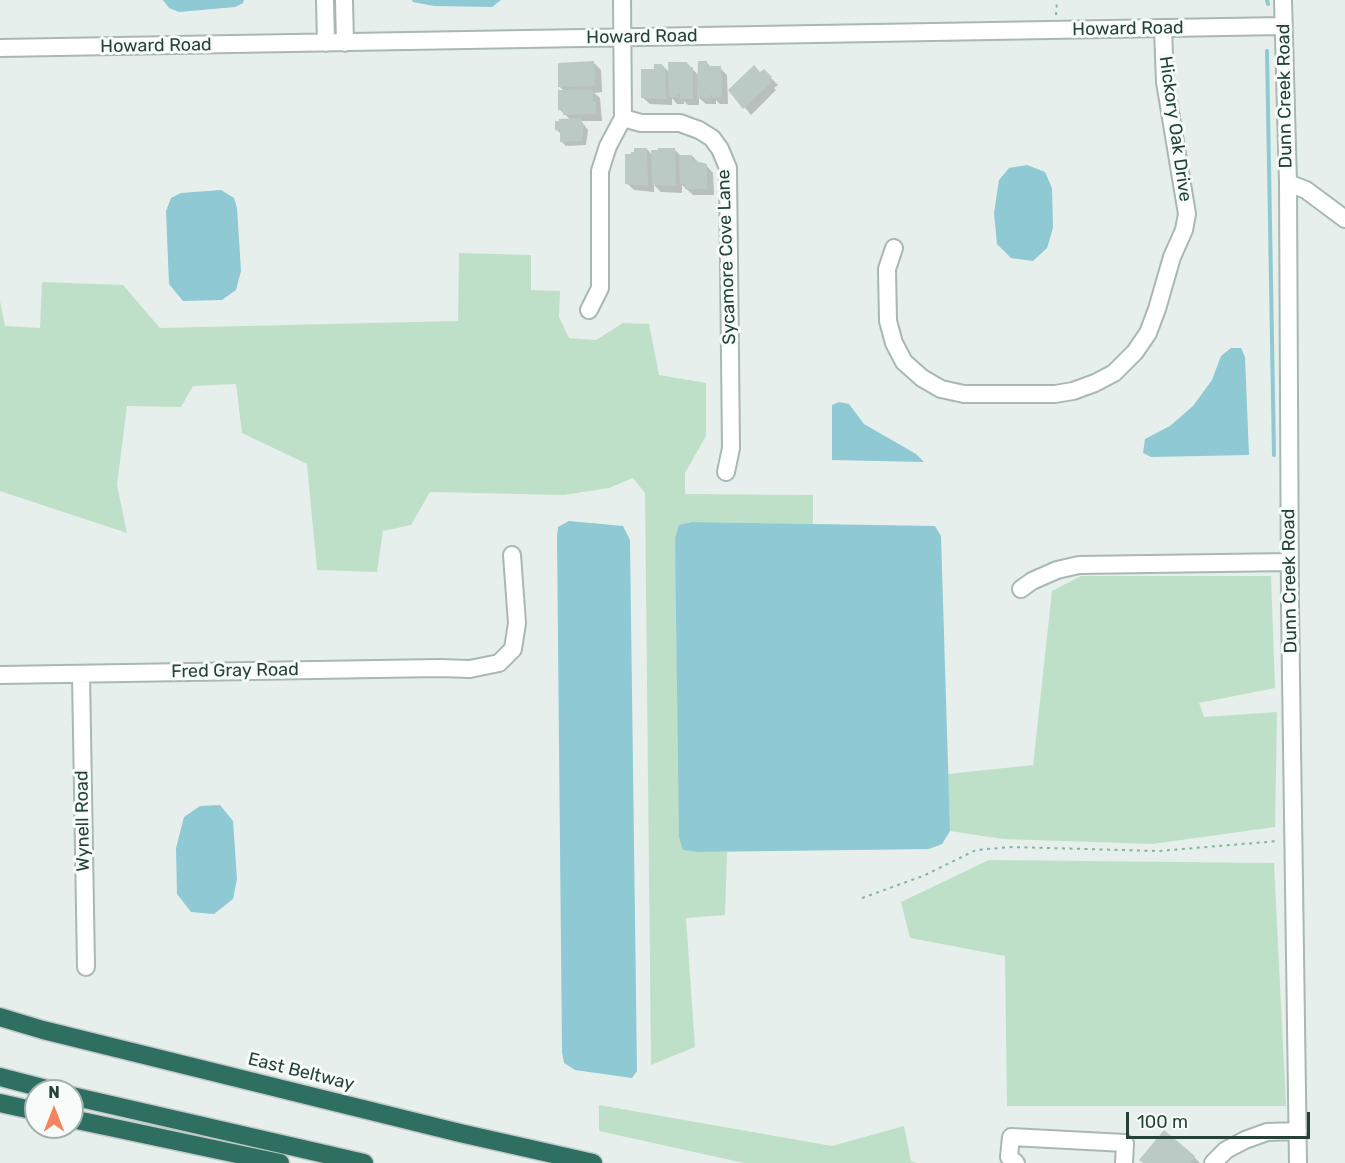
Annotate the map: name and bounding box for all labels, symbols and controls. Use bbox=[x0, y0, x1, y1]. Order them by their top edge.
street label: Howard Road bbox=[1072, 17, 1184, 41]
street label: Dunn Creek Road bbox=[1273, 24, 1297, 168]
street label: Howard Road bbox=[586, 25, 698, 49]
street label: Howard Road bbox=[100, 34, 212, 58]
street label: Hickory Oak Drive bbox=[1154, 55, 1196, 203]
street label: Sycamore Cove Lane bbox=[713, 169, 741, 345]
street label: Dunn Creek Road bbox=[1278, 509, 1302, 653]
street label: Fred Gray Road bbox=[171, 659, 299, 683]
street label: Wynell Road bbox=[71, 770, 95, 872]
street label: East Beltway bbox=[246, 1048, 356, 1096]
north arrow bbox=[24, 1079, 84, 1139]
text: N bbox=[48, 1083, 60, 1102]
scale bar bbox=[1129, 1100, 1314, 1138]
text: 100 m bbox=[1137, 1111, 1188, 1133]

